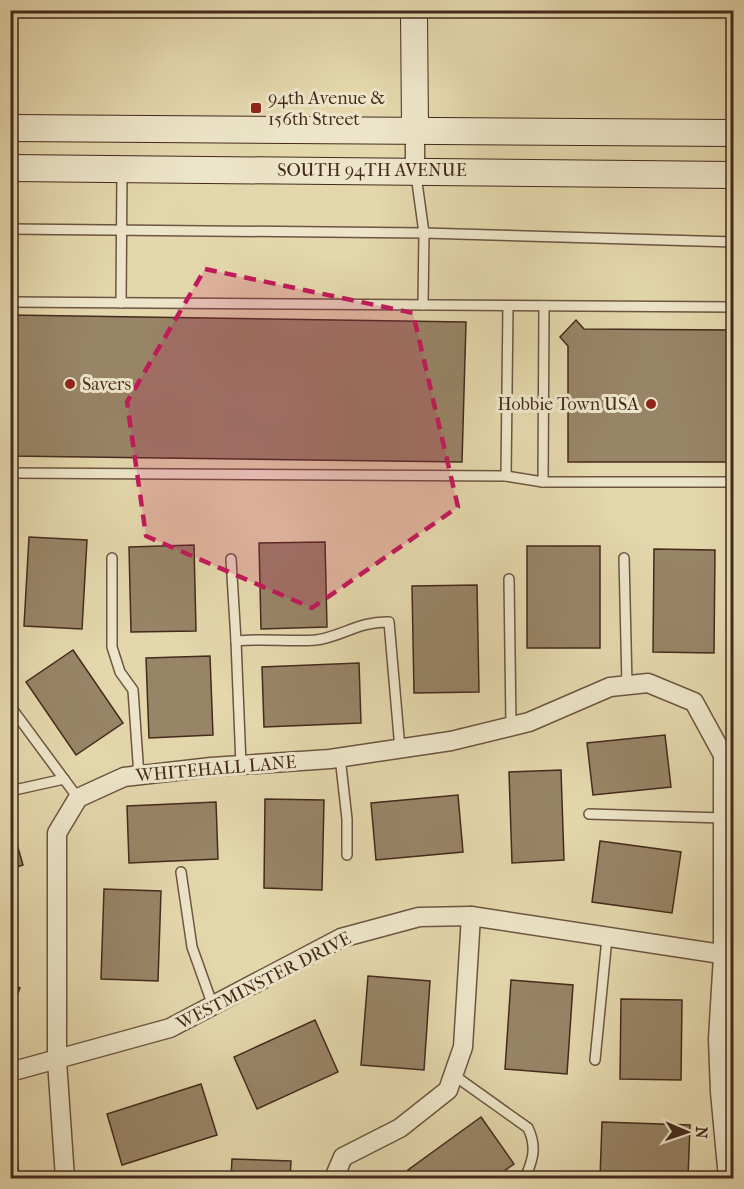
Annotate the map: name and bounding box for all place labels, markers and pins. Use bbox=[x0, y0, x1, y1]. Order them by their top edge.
place label: 94th Avenue & 156th Street bbox=[268, 88, 385, 130]
marker: 94th Avenue & 156th Street bbox=[249, 101, 263, 115]
place label: Savers bbox=[82, 374, 132, 395]
marker: Savers bbox=[63, 377, 77, 391]
place label: Hobbie Town USA bbox=[497, 394, 639, 415]
marker: Hobbie Town USA bbox=[644, 397, 658, 411]

